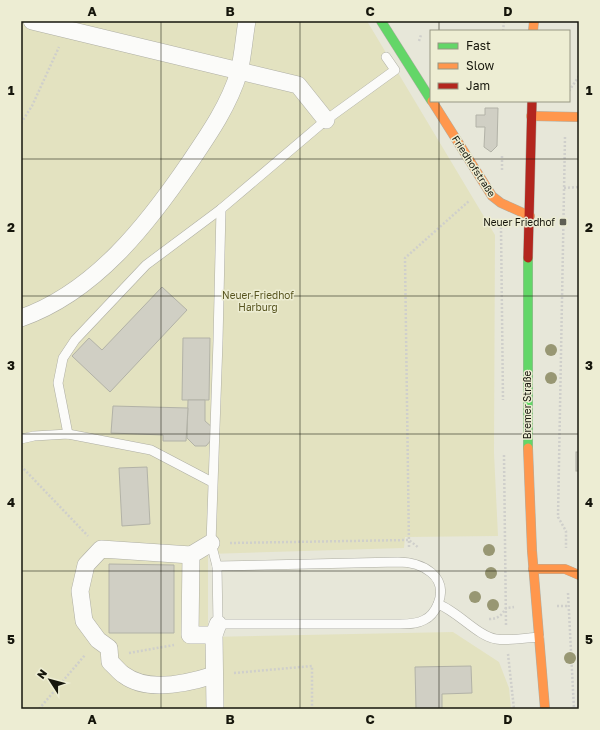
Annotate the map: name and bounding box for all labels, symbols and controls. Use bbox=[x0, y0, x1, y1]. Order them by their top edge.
text: A bbox=[87, 3, 97, 19]
text: B bbox=[225, 3, 235, 19]
text: C bbox=[365, 3, 375, 19]
text: D bbox=[503, 3, 513, 19]
legend bbox=[430, 30, 570, 102]
text: Fast bbox=[466, 38, 491, 53]
text: Slow bbox=[466, 58, 494, 73]
text: Jam bbox=[466, 78, 490, 93]
text: 1 bbox=[8, 82, 15, 98]
text: 1 bbox=[586, 82, 593, 98]
street label: Friedhofstraße bbox=[450, 133, 498, 199]
place label: Neuer Friedhof bbox=[483, 216, 555, 228]
marker: Neuer Friedhof bbox=[558, 217, 568, 227]
text: 2 bbox=[7, 219, 15, 235]
text: 2 bbox=[585, 219, 593, 235]
park label: Neuer Friedhof Harburg bbox=[222, 289, 294, 313]
text: 3 bbox=[7, 357, 15, 373]
text: 3 bbox=[585, 357, 593, 373]
street label: Bremer Straße bbox=[521, 371, 533, 439]
text: 4 bbox=[7, 494, 15, 510]
text: 4 bbox=[585, 494, 593, 510]
text: 5 bbox=[7, 631, 15, 647]
text: 5 bbox=[585, 631, 593, 647]
north arrow bbox=[30, 660, 70, 700]
text: N bbox=[34, 667, 49, 681]
text: A bbox=[87, 711, 97, 727]
text: B bbox=[225, 711, 235, 727]
text: C bbox=[365, 711, 375, 727]
text: D bbox=[503, 711, 513, 727]

